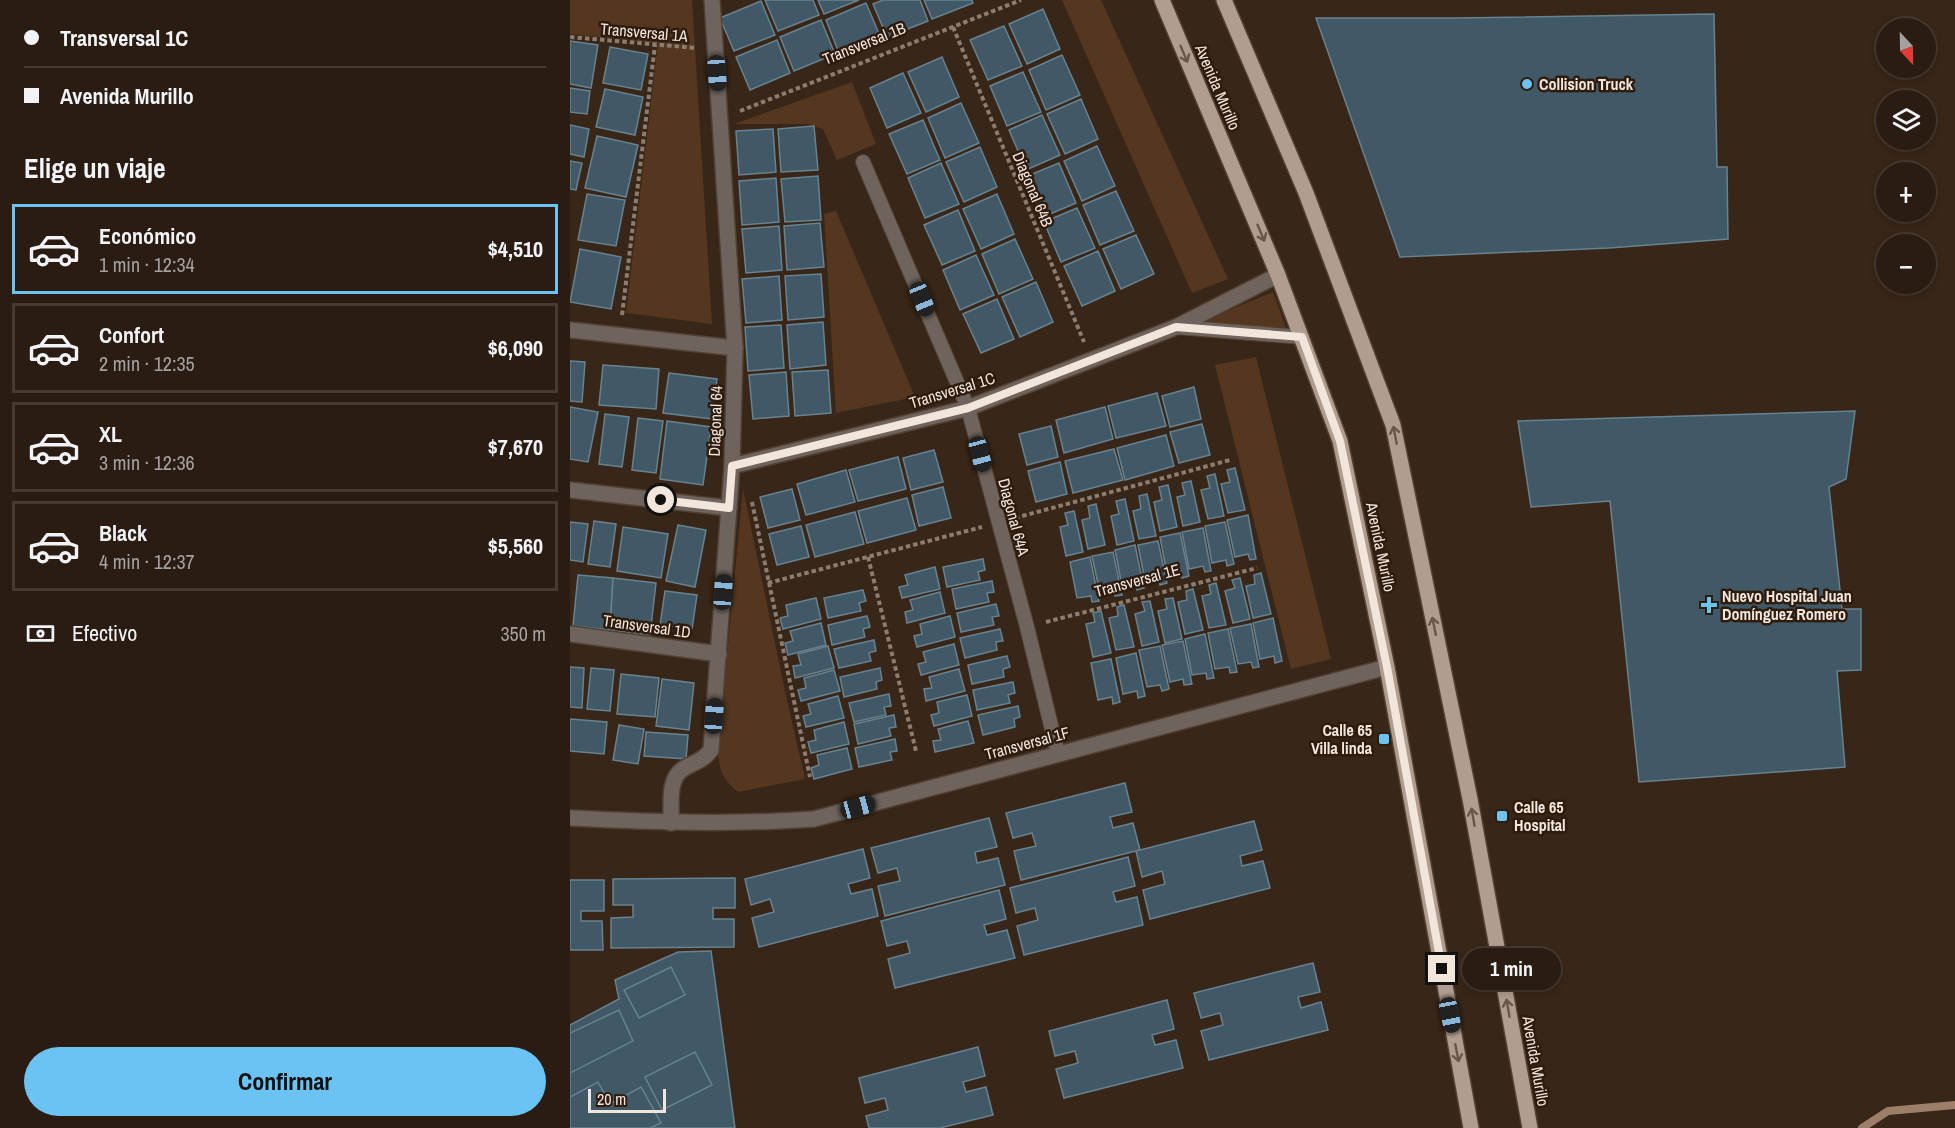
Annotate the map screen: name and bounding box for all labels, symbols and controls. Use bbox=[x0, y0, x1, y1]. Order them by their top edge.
street label: Transversal 1B bbox=[819, 16, 909, 70]
street label: Transversal 1A bbox=[599, 17, 689, 47]
north arrow bbox=[1876, 18, 1936, 78]
map controls bbox=[1876, 18, 1936, 294]
text: Transversal 1C bbox=[60, 23, 188, 53]
street label: Avenida Murillo bbox=[1190, 40, 1246, 133]
one-way arrow bbox=[1180, 45, 1191, 63]
car bbox=[707, 54, 727, 92]
place label: Collision Truck bbox=[1539, 73, 1634, 95]
marker: Collision Truck bbox=[1520, 77, 1534, 91]
text: Avenida Murillo bbox=[60, 81, 194, 111]
button: layers bbox=[1876, 90, 1936, 150]
street label: Diagonal 64B bbox=[1007, 148, 1059, 230]
text: Elige un viaje bbox=[24, 150, 166, 186]
button: + bbox=[1876, 162, 1936, 222]
text: Económico bbox=[99, 221, 196, 251]
icon: car bbox=[27, 222, 81, 276]
one-way arrow bbox=[1255, 224, 1267, 242]
text: $4,510 bbox=[488, 234, 543, 264]
button: − bbox=[1876, 234, 1936, 294]
text: 1 min · 12:34 bbox=[99, 251, 195, 278]
car bbox=[907, 279, 937, 319]
text: Confort bbox=[99, 320, 164, 350]
icon: car bbox=[27, 321, 81, 375]
text: $6,090 bbox=[488, 333, 543, 363]
text: 2 min · 12:35 bbox=[99, 350, 195, 377]
street label: Transversal 1C bbox=[906, 367, 998, 413]
street label: Diagonal 64 bbox=[703, 385, 727, 457]
text: XL bbox=[99, 419, 122, 449]
icon: car bbox=[27, 420, 81, 474]
one-way arrow bbox=[1389, 425, 1400, 445]
text: $7,670 bbox=[488, 432, 543, 462]
car bbox=[967, 434, 993, 474]
text: 3 min · 12:36 bbox=[99, 449, 195, 476]
street label: Diagonal 64A bbox=[993, 476, 1035, 558]
route start bbox=[647, 486, 674, 513]
street label: Avenida Murillo bbox=[1361, 499, 1401, 594]
text: Black bbox=[99, 518, 147, 548]
icon: car bbox=[27, 519, 81, 573]
text: $5,560 bbox=[488, 531, 543, 561]
text: 4 min · 12:37 bbox=[99, 548, 195, 575]
street label: Transversal 1E bbox=[1092, 558, 1182, 602]
car bbox=[713, 573, 733, 611]
place label: Nuevo Hospital Juan Domínguez Romero bbox=[1722, 585, 1852, 625]
marker: Nuevo Hospital Juan Domínguez Romero bbox=[1700, 596, 1718, 614]
street label: Transversal 1D bbox=[602, 609, 692, 643]
one-way arrow bbox=[1428, 616, 1439, 636]
icon: cash bbox=[24, 617, 57, 650]
text: Efectivo bbox=[72, 618, 137, 648]
text: 350 m bbox=[500, 620, 546, 647]
car bbox=[704, 697, 724, 735]
place label: Calle 65 Villa linda bbox=[1311, 719, 1373, 759]
street label: Transversal 1F bbox=[982, 721, 1072, 765]
marker: Calle 65 Villa linda bbox=[1377, 732, 1391, 746]
car bbox=[838, 794, 878, 820]
place label: Calle 65 Hospital bbox=[1514, 796, 1566, 836]
one-way arrow bbox=[1468, 807, 1479, 827]
marker: Calle 65 Hospital bbox=[1495, 809, 1509, 823]
callout: 1 min bbox=[1463, 948, 1562, 990]
route end bbox=[1428, 955, 1455, 982]
text: 1 min bbox=[1490, 955, 1533, 982]
car bbox=[1438, 996, 1462, 1034]
one-way arrow bbox=[1502, 999, 1513, 1019]
street label: Avenida Murillo bbox=[1517, 1013, 1555, 1108]
one-way arrow bbox=[1452, 1043, 1463, 1063]
button: Confirmar bbox=[24, 1047, 546, 1116]
scale bar bbox=[588, 1086, 666, 1114]
text: 20 m bbox=[597, 1088, 626, 1110]

